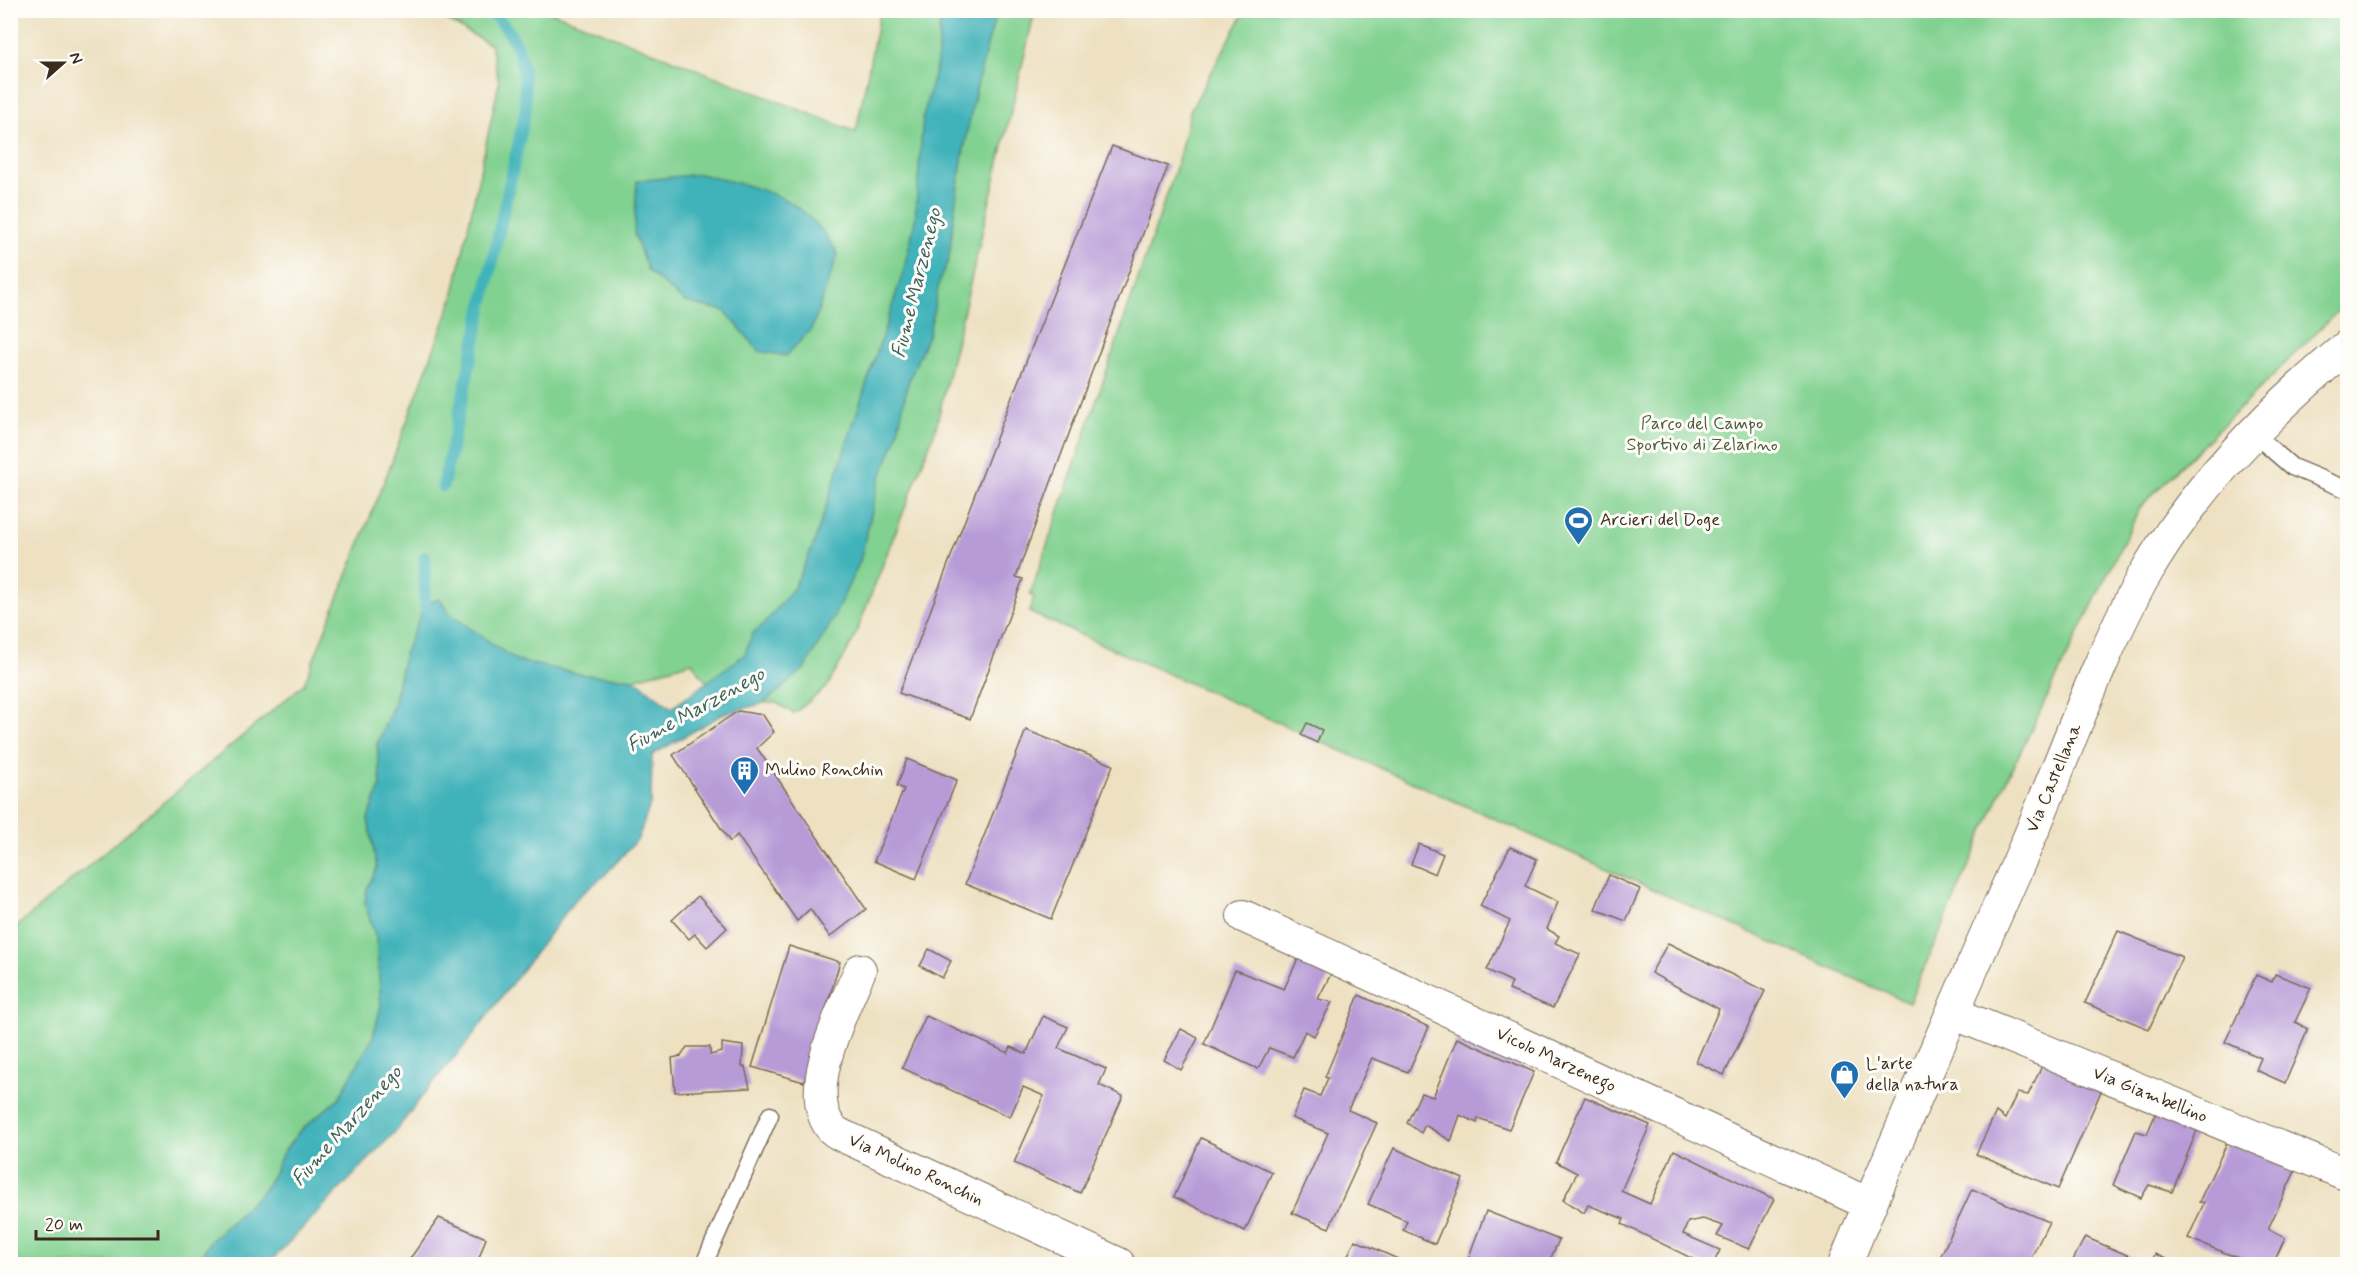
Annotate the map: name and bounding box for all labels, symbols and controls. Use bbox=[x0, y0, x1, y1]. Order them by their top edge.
north arrow bbox=[33, 33, 93, 93]
text: N bbox=[64, 49, 87, 67]
water label: Fiume Marzenego bbox=[885, 205, 949, 361]
park label: Parco del Campo Sportivo di Zelarino bbox=[1626, 412, 1778, 457]
sports icon: Arcieri del Doge bbox=[1563, 504, 1595, 546]
place label: Arcieri del Doge bbox=[1600, 508, 1720, 532]
water label: Fiume Marzenego bbox=[622, 661, 770, 759]
street label: Via Castellana bbox=[2020, 720, 2088, 836]
building icon: Mulino Ronchin bbox=[728, 754, 760, 796]
place label: Mulino Ronchin bbox=[765, 758, 883, 782]
street label: Vicolo Marzenego bbox=[1491, 1022, 1620, 1100]
place label: L'arte della natura bbox=[1866, 1052, 1959, 1097]
shop icon: L'arte della natura bbox=[1829, 1058, 1861, 1100]
water label: Fiume Marzenego bbox=[286, 1060, 409, 1192]
street label: Via Giambellino bbox=[2089, 1061, 2211, 1129]
street label: Via Molino Ronchin bbox=[844, 1128, 988, 1212]
scale bar bbox=[36, 1203, 158, 1241]
text: 20 m bbox=[45, 1213, 83, 1237]

